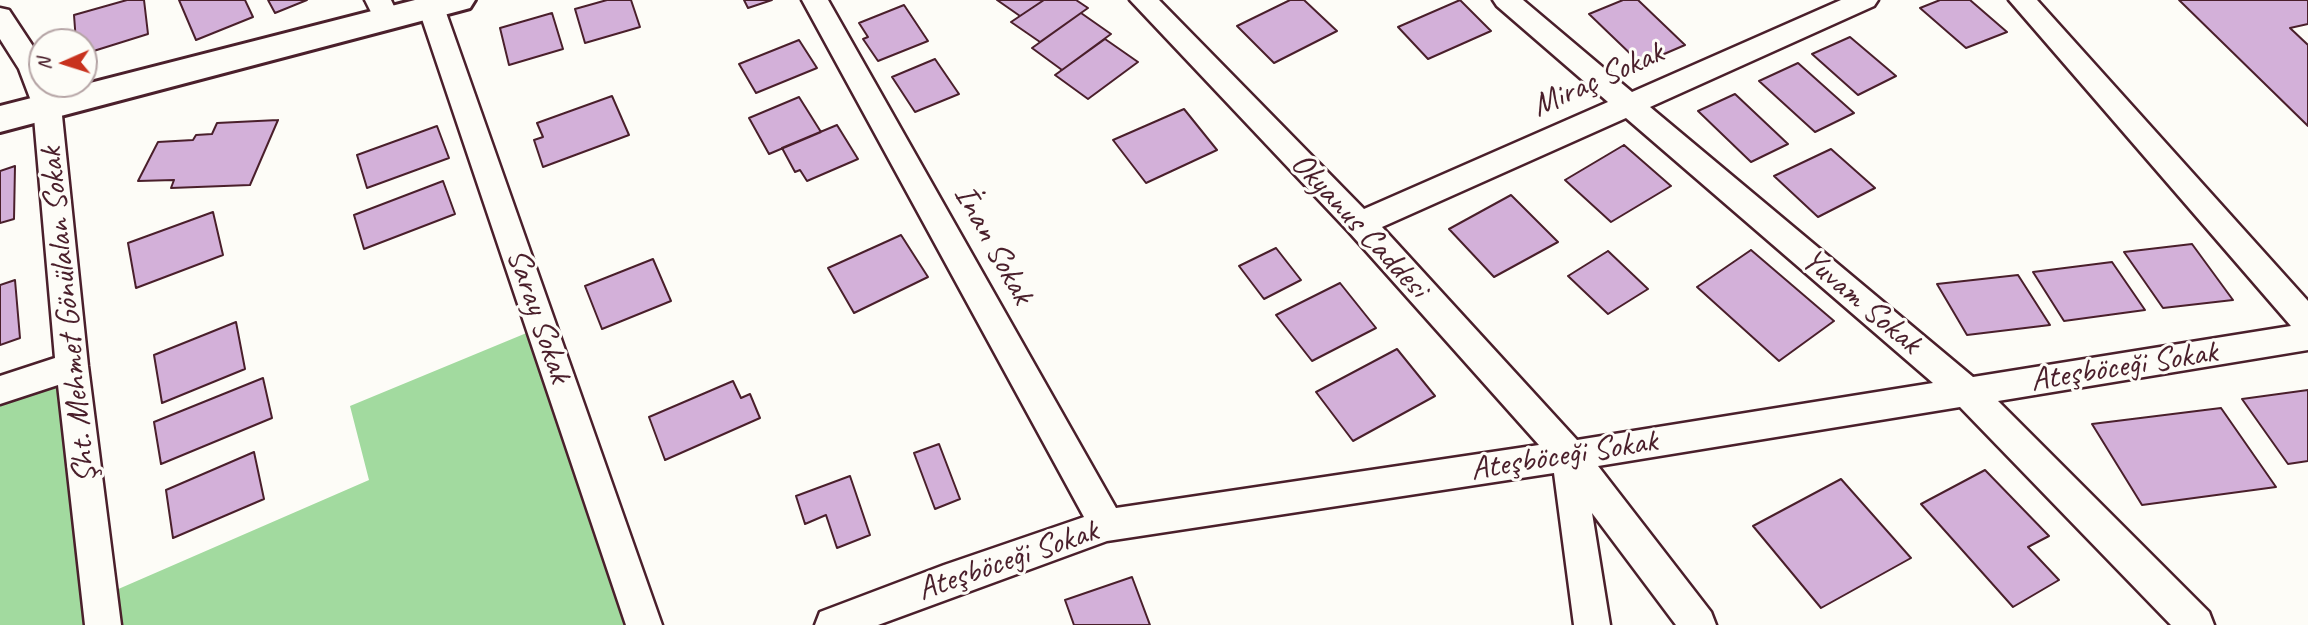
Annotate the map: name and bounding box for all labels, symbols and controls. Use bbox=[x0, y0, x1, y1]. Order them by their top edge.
north arrow bbox=[28, 28, 98, 98]
street label: Miraç Sokak bbox=[1526, 33, 1670, 127]
text: N bbox=[32, 57, 56, 71]
street label: Şht. Mehmet Gönülalan Sokak bbox=[32, 145, 106, 485]
street label: Okyanus Caddesi bbox=[1282, 145, 1436, 307]
street label: İnan Sokak bbox=[944, 179, 1042, 311]
street label: Yuvam Sokak bbox=[1793, 241, 1929, 363]
street label: Saray Sokak bbox=[497, 244, 579, 388]
street label: Ateşböceği Sokak bbox=[2028, 333, 2220, 401]
street label: Ateşböceği Sokak bbox=[1468, 422, 1660, 490]
street label: Ateşböceği Sokak bbox=[912, 512, 1104, 610]

